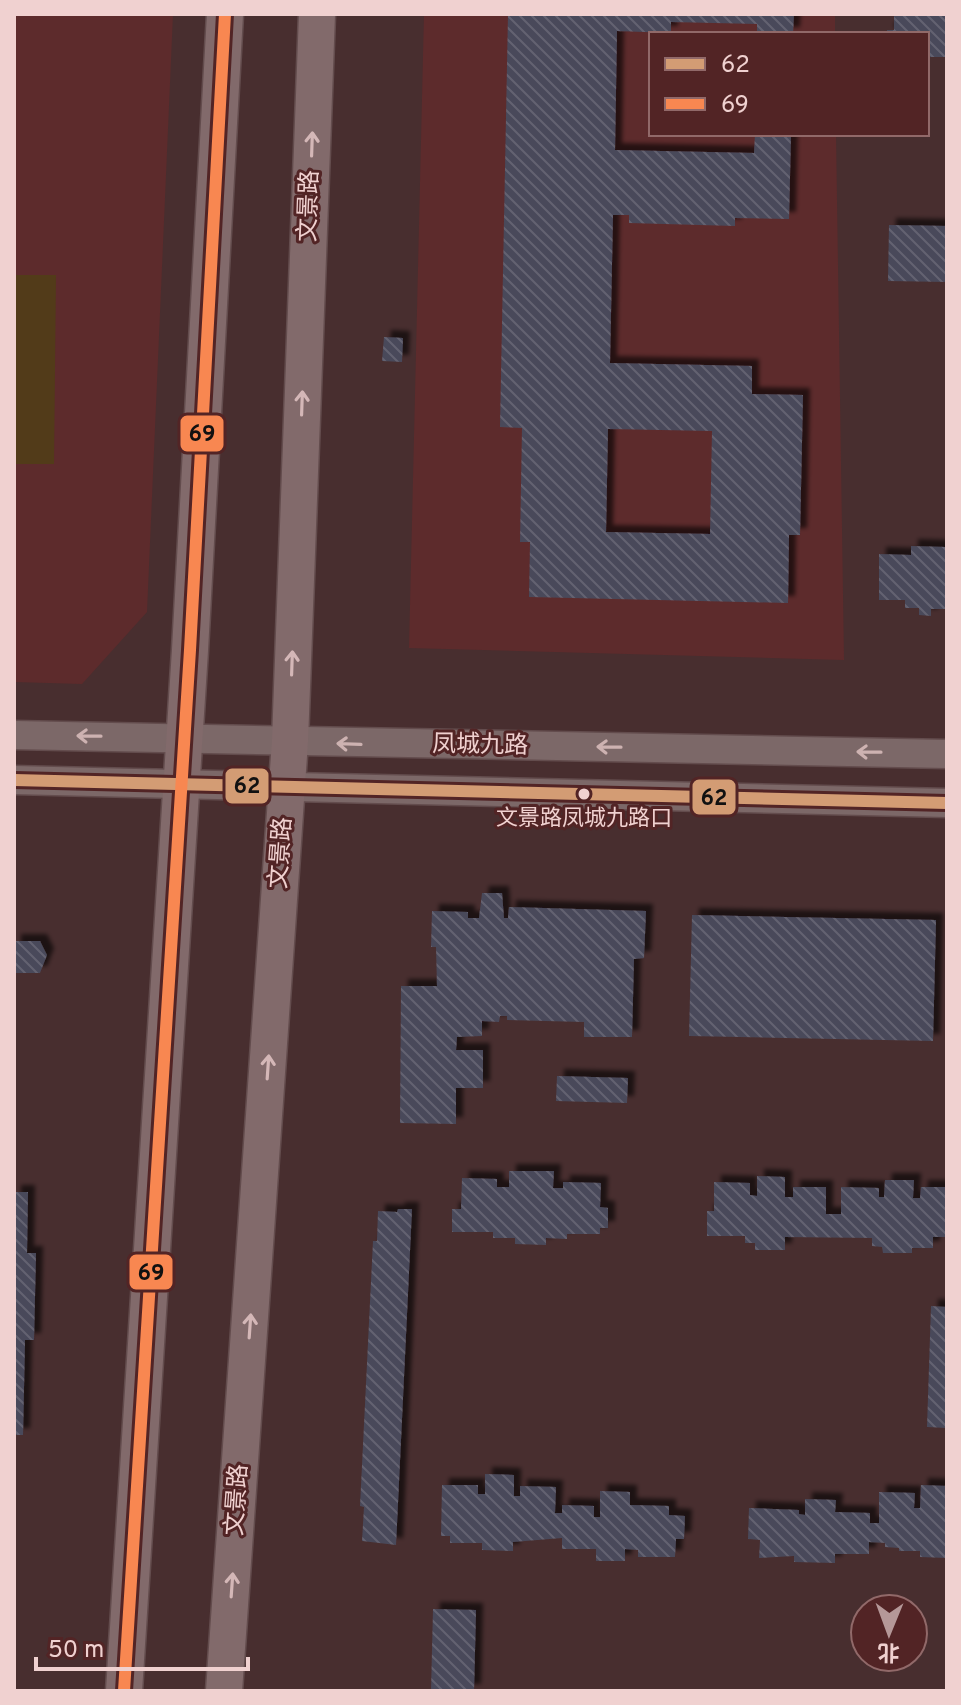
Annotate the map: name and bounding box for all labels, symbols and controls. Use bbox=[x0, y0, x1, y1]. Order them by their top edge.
legend bbox=[649, 32, 929, 136]
text: 62 bbox=[721, 51, 750, 81]
text: 69 bbox=[721, 91, 749, 121]
one-way arrow bbox=[305, 131, 320, 158]
street label: 文景路 bbox=[294, 169, 326, 243]
one-way arrow bbox=[295, 390, 310, 417]
line badge: 69 bbox=[179, 414, 225, 453]
text: 69 bbox=[188, 422, 216, 449]
one-way arrow bbox=[285, 650, 300, 677]
one-way arrow bbox=[76, 728, 103, 744]
street label: 凤城九路 bbox=[432, 730, 528, 762]
one-way arrow bbox=[336, 737, 363, 752]
one-way arrow bbox=[596, 740, 623, 755]
one-way arrow bbox=[856, 745, 883, 760]
line badge: 62 bbox=[224, 767, 270, 805]
text: 62 bbox=[234, 774, 260, 801]
line badge: 62 bbox=[691, 778, 737, 816]
marker: 文景路凤城九路口 bbox=[576, 786, 592, 802]
text: 62 bbox=[701, 786, 727, 813]
place label: 文景路凤城九路口 bbox=[496, 806, 672, 833]
street label: 文景路 bbox=[265, 816, 299, 890]
one-way arrow bbox=[261, 1054, 276, 1080]
line badge: 69 bbox=[128, 1253, 174, 1291]
text: 69 bbox=[137, 1261, 165, 1288]
one-way arrow bbox=[243, 1313, 258, 1340]
street label: 文景路 bbox=[221, 1463, 255, 1537]
one-way arrow bbox=[225, 1572, 240, 1599]
north arrow bbox=[849, 1593, 929, 1673]
scale bar bbox=[36, 1621, 248, 1671]
text: 50 m bbox=[48, 1636, 104, 1666]
text: 北 bbox=[877, 1637, 900, 1664]

